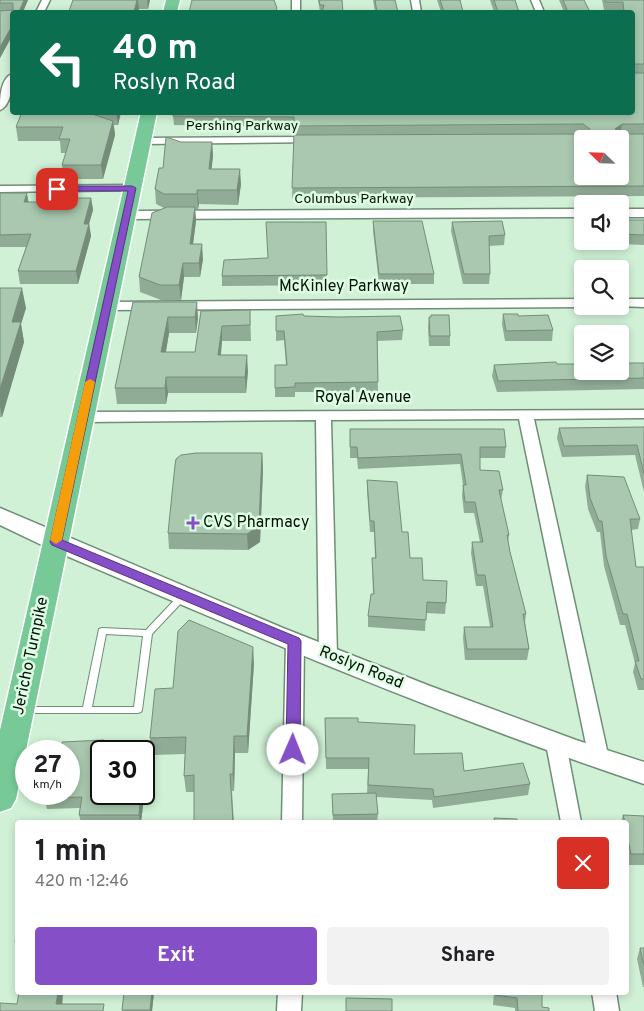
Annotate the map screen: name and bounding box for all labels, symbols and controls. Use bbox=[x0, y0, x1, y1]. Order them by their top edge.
text: 40 m bbox=[113, 27, 198, 71]
icon: left bbox=[30, 30, 95, 95]
text: Roslyn Road bbox=[113, 70, 236, 97]
street label: Pershing Parkway bbox=[186, 118, 298, 135]
north arrow bbox=[574, 130, 629, 185]
map controls bbox=[574, 130, 629, 380]
pin bbox=[36, 168, 78, 210]
icon: arrive bbox=[43, 175, 71, 203]
street label: Columbus Parkway bbox=[294, 191, 414, 208]
button: sound bbox=[574, 195, 629, 250]
button: search bbox=[574, 260, 629, 315]
street label: McKinley Parkway bbox=[279, 277, 409, 297]
button: layers bbox=[574, 325, 629, 380]
street label: Royal Avenue bbox=[315, 388, 411, 408]
place label: CVS Pharmacy bbox=[203, 513, 309, 533]
marker: CVS Pharmacy bbox=[187, 517, 199, 529]
street label: Jericho Turnpike bbox=[9, 595, 53, 717]
street label: Roslyn Road bbox=[316, 642, 406, 694]
position arrow bbox=[266, 723, 318, 775]
speed limit sign: 30 bbox=[90, 740, 155, 805]
text: 27 bbox=[33, 750, 62, 782]
text: km/h bbox=[33, 777, 62, 793]
text: 1 min bbox=[35, 834, 107, 871]
button: close bbox=[557, 837, 609, 889]
text: 420 m · 12:46 bbox=[35, 872, 129, 892]
button: Exit bbox=[35, 927, 317, 985]
button: Share bbox=[327, 927, 609, 985]

